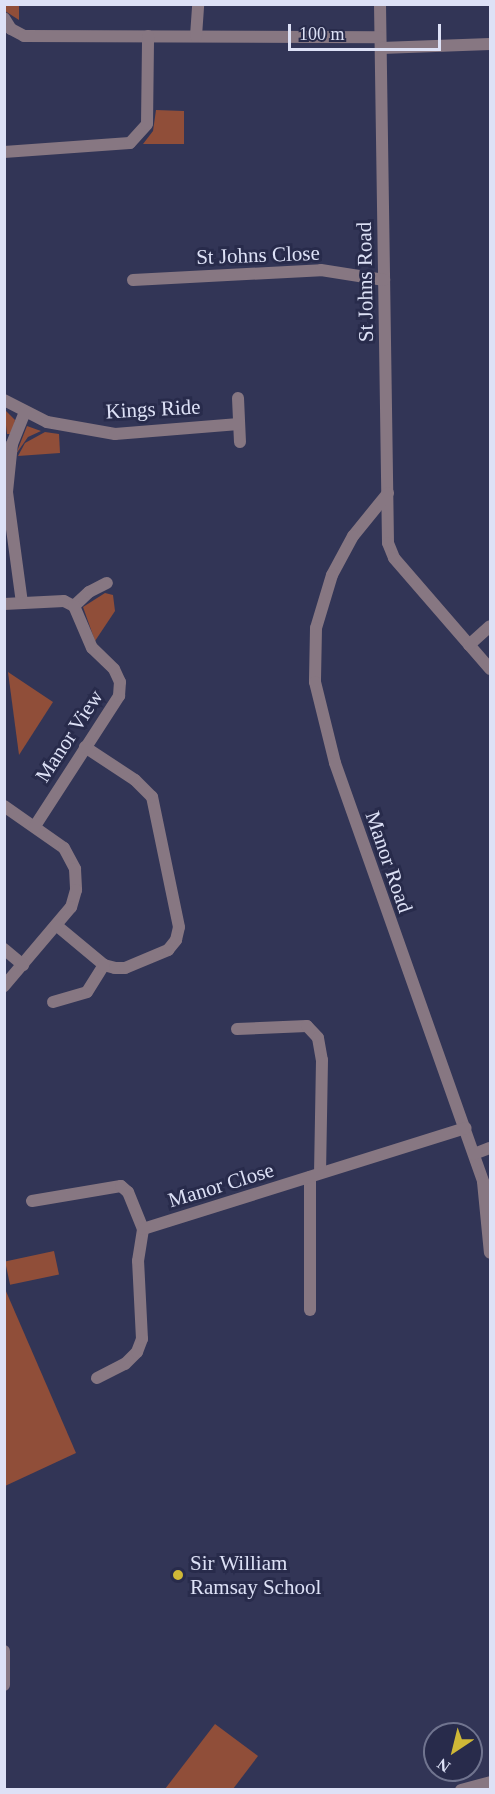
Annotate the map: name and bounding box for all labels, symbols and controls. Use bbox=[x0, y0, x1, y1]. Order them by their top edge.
scale bar bbox=[291, 12, 444, 50]
text: 100 m bbox=[299, 24, 345, 44]
street label: St Johns Road bbox=[351, 222, 379, 342]
street label: St Johns Close bbox=[196, 240, 320, 270]
street label: Kings Ride bbox=[105, 394, 201, 424]
street label: Manor View bbox=[30, 685, 108, 787]
street label: Manor Road bbox=[360, 808, 418, 916]
street label: Manor Close bbox=[165, 1157, 277, 1213]
place label: Sir William Ramsay School bbox=[190, 1550, 321, 1600]
marker: Sir William Ramsay School bbox=[171, 1568, 185, 1582]
north arrow bbox=[423, 1722, 483, 1782]
text: N bbox=[434, 1755, 453, 1776]

